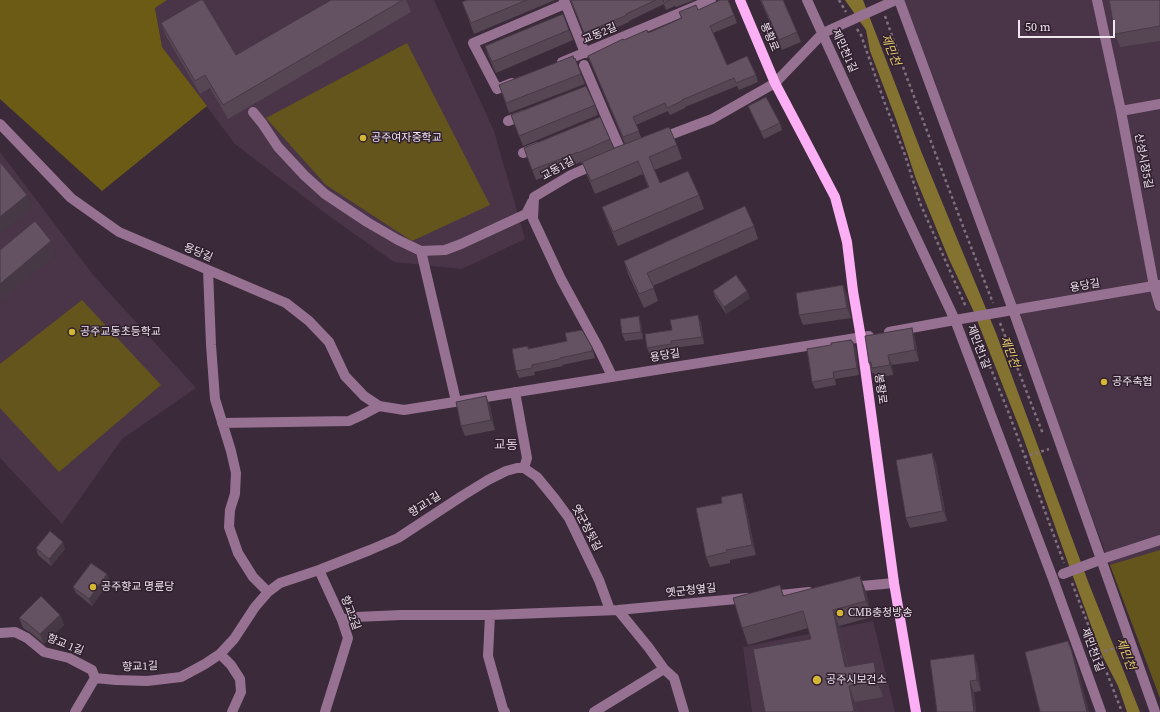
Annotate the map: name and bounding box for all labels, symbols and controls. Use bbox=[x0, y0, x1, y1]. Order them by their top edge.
scale bar bbox=[1020, 12, 1117, 38]
text: 50 m bbox=[1025, 19, 1051, 35]
street label: 봉황로 bbox=[757, 20, 781, 54]
street label: 교동2길 bbox=[581, 21, 619, 47]
street label: 제민천1길 bbox=[829, 27, 859, 75]
water label: 제민천 bbox=[877, 32, 903, 68]
place label: 공주여자중학교 bbox=[371, 131, 442, 145]
street label: 산성시장5길 bbox=[1131, 132, 1155, 190]
marker: 공주여자중학교 bbox=[358, 133, 368, 143]
street label: 교동1길 bbox=[539, 155, 577, 183]
street label: 용당길 bbox=[181, 241, 215, 265]
street label: 용당길 bbox=[1069, 277, 1101, 295]
street label: 제민천1길 bbox=[964, 323, 992, 371]
place label: 공주교동초등학교 bbox=[80, 325, 161, 339]
marker: 공주교동초등학교 bbox=[67, 327, 77, 337]
water label: 제민천 bbox=[996, 334, 1022, 370]
street label: 용당길 bbox=[649, 347, 681, 365]
street label: 봉황로 bbox=[871, 373, 889, 405]
place label: 공주축협 bbox=[1112, 375, 1152, 389]
marker: 공주축협 bbox=[1099, 377, 1109, 387]
district label: 교동 bbox=[494, 438, 518, 454]
street label: 향교1길 bbox=[406, 490, 444, 520]
street label: 옛군청뒷길 bbox=[568, 503, 604, 553]
place label: 공주향교 명륜당 bbox=[101, 580, 174, 594]
marker: 공주향교 명륜당 bbox=[88, 582, 98, 592]
street label: 옛군청옆길 bbox=[665, 582, 717, 600]
street label: 향교2길 bbox=[337, 594, 363, 632]
place label: CMB충청방송 bbox=[848, 606, 912, 620]
marker: CMB충청방송 bbox=[835, 608, 845, 618]
street label: 제민천1길 bbox=[1078, 626, 1106, 674]
street label: 향교 1길 bbox=[45, 632, 85, 658]
water label: 제민천 bbox=[1112, 636, 1138, 672]
street label: 향교1길 bbox=[122, 660, 158, 674]
place label: 공주시보건소 bbox=[826, 673, 887, 687]
marker: 공주시보건소 bbox=[811, 674, 823, 686]

